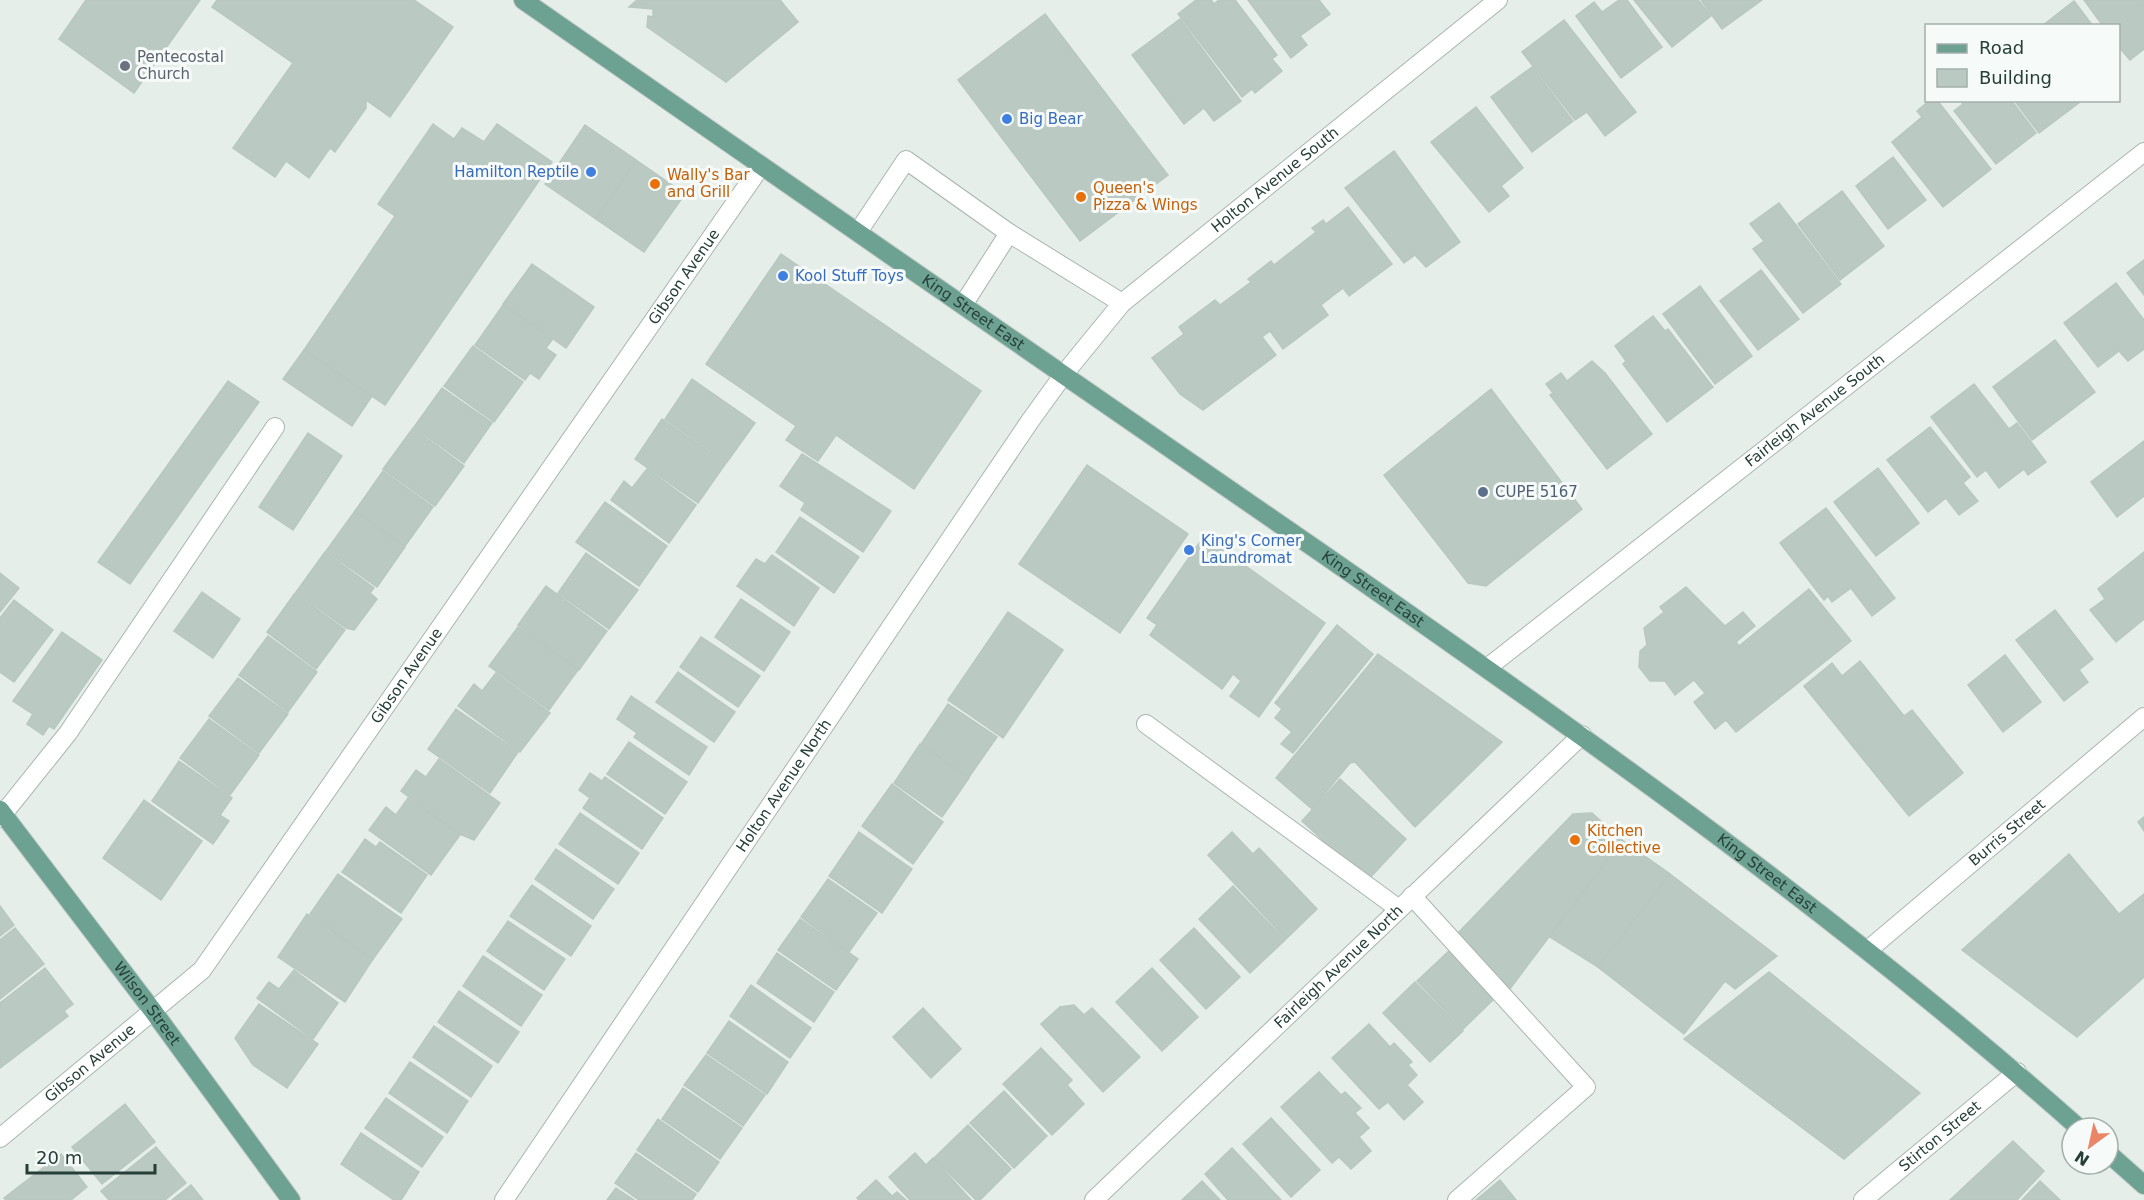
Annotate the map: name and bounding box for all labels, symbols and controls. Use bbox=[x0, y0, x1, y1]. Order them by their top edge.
legend bbox=[1925, 24, 2120, 102]
text: Road bbox=[1979, 37, 2024, 58]
place label: Pentecostal Church bbox=[137, 48, 224, 83]
marker: Pentecostal Church bbox=[118, 59, 132, 73]
text: Building bbox=[1979, 67, 2052, 88]
place label: Big Bear bbox=[1019, 110, 1083, 128]
marker: Big Bear bbox=[1000, 112, 1014, 126]
street label: Holton Avenue South bbox=[1208, 123, 1342, 236]
place label: Hamilton Reptile bbox=[454, 163, 579, 181]
marker: Hamilton Reptile bbox=[584, 165, 598, 179]
place label: Wally's Bar and Grill bbox=[667, 166, 750, 201]
marker: Wally's Bar and Grill bbox=[648, 177, 662, 191]
place label: Queen's Pizza & Wings bbox=[1093, 179, 1198, 214]
marker: Queen's Pizza & Wings bbox=[1074, 190, 1088, 204]
street label: Gibson Avenue bbox=[644, 226, 723, 328]
place label: Kool Stuff Toys bbox=[795, 267, 904, 285]
marker: Kool Stuff Toys bbox=[776, 269, 790, 283]
street label: King Street East bbox=[918, 271, 1028, 354]
street label: Fairleigh Avenue South bbox=[1742, 350, 1888, 471]
place label: CUPE 5167 bbox=[1495, 483, 1578, 501]
marker: CUPE 5167 bbox=[1476, 485, 1490, 499]
place label: King's Corner Laundromat bbox=[1201, 532, 1302, 567]
marker: King's Corner Laundromat bbox=[1182, 543, 1196, 557]
street label: King Street East bbox=[1318, 547, 1428, 631]
street label: Gibson Avenue bbox=[367, 625, 446, 727]
street label: Holton Avenue North bbox=[733, 716, 835, 856]
street label: Burris Street bbox=[1965, 795, 2049, 870]
place label: Kitchen Collective bbox=[1587, 822, 1661, 857]
street label: King Street East bbox=[1714, 830, 1821, 917]
marker: Kitchen Collective bbox=[1568, 833, 1582, 847]
street label: Fairleigh Avenue North bbox=[1271, 901, 1407, 1032]
street label: Wilson Street bbox=[110, 958, 184, 1049]
street label: Gibson Avenue bbox=[41, 1020, 139, 1106]
street label: Stirton Street bbox=[1895, 1097, 1984, 1175]
north arrow bbox=[2060, 1116, 2120, 1176]
scale bar bbox=[27, 1137, 154, 1175]
text: 20 m bbox=[36, 1147, 82, 1168]
text: N bbox=[2071, 1147, 2093, 1170]

